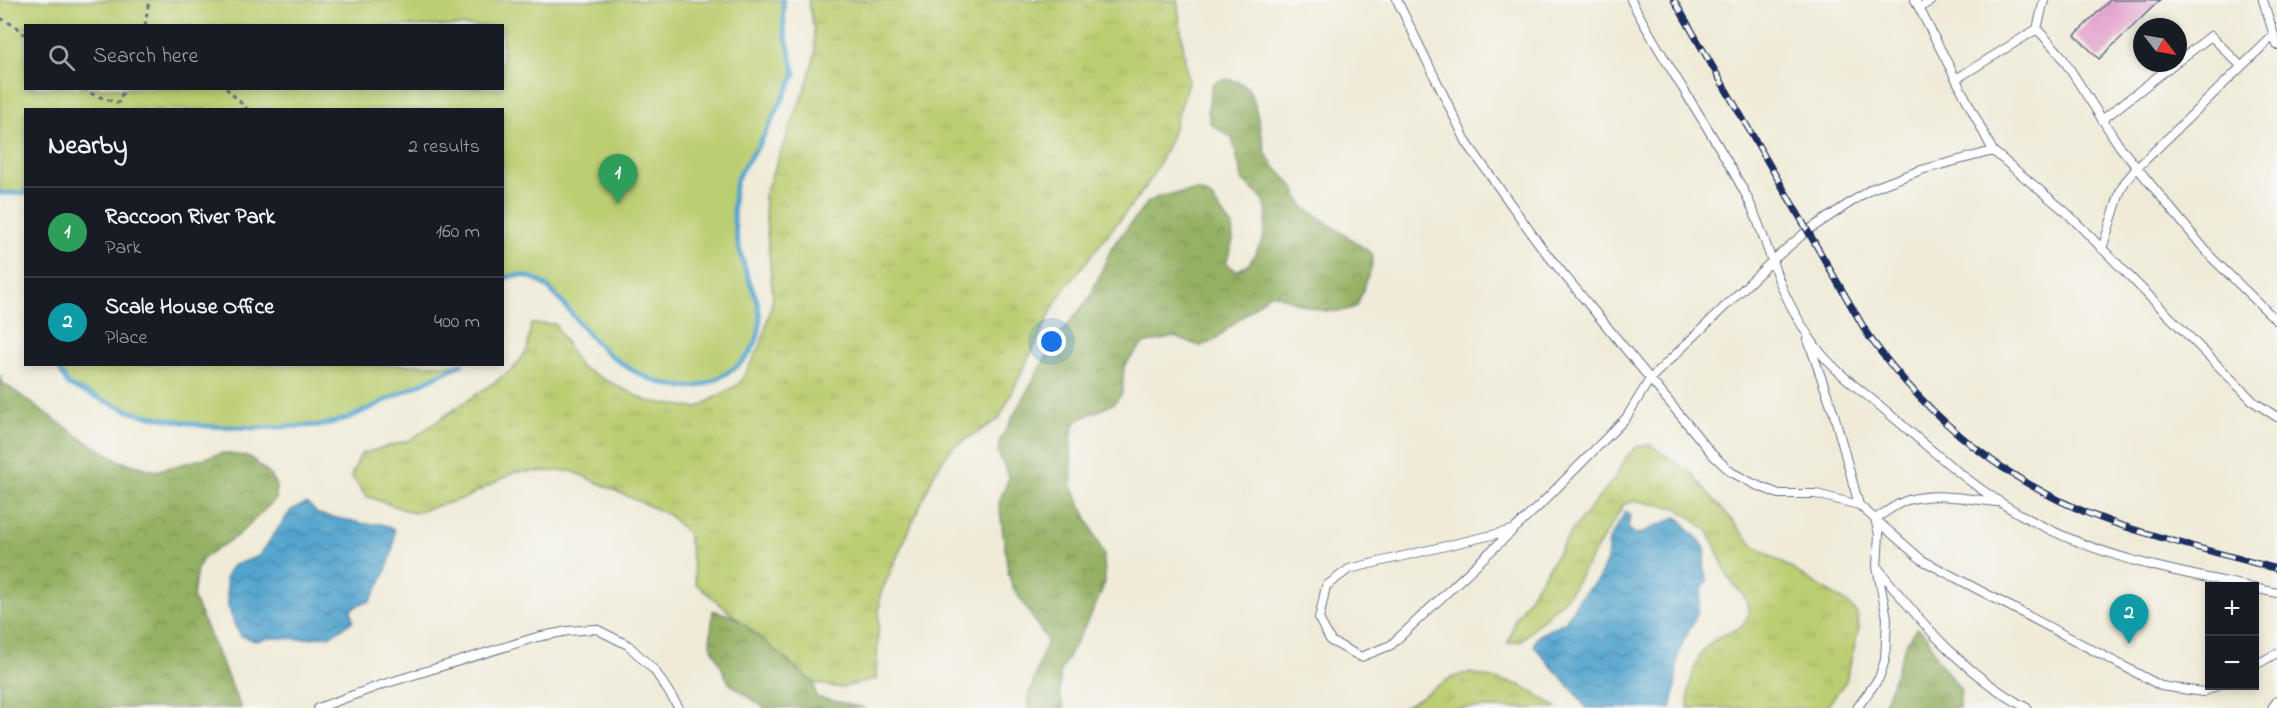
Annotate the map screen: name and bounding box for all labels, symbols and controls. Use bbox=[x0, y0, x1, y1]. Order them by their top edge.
north arrow bbox=[2133, 18, 2187, 72]
search box bbox=[24, 24, 504, 90]
icon: search bbox=[45, 41, 78, 74]
text: Search here bbox=[93, 41, 198, 73]
text: Nearby bbox=[48, 128, 127, 166]
text: 2 results bbox=[408, 133, 480, 162]
pin: 1 bbox=[598, 154, 638, 204]
text: Raccoon River Park bbox=[105, 202, 275, 234]
text: 1 bbox=[64, 218, 71, 247]
text: 160 m bbox=[436, 218, 480, 247]
text: Park bbox=[105, 234, 141, 263]
text: Scale House Office bbox=[105, 292, 274, 324]
text: 2 bbox=[63, 308, 72, 337]
text: 400 m bbox=[434, 308, 480, 337]
text: Place bbox=[105, 324, 147, 353]
your location bbox=[1037, 327, 1066, 356]
map controls bbox=[2205, 582, 2259, 690]
button: + bbox=[2205, 582, 2259, 636]
pin: 2 bbox=[2110, 594, 2148, 644]
button: − bbox=[2205, 636, 2259, 690]

